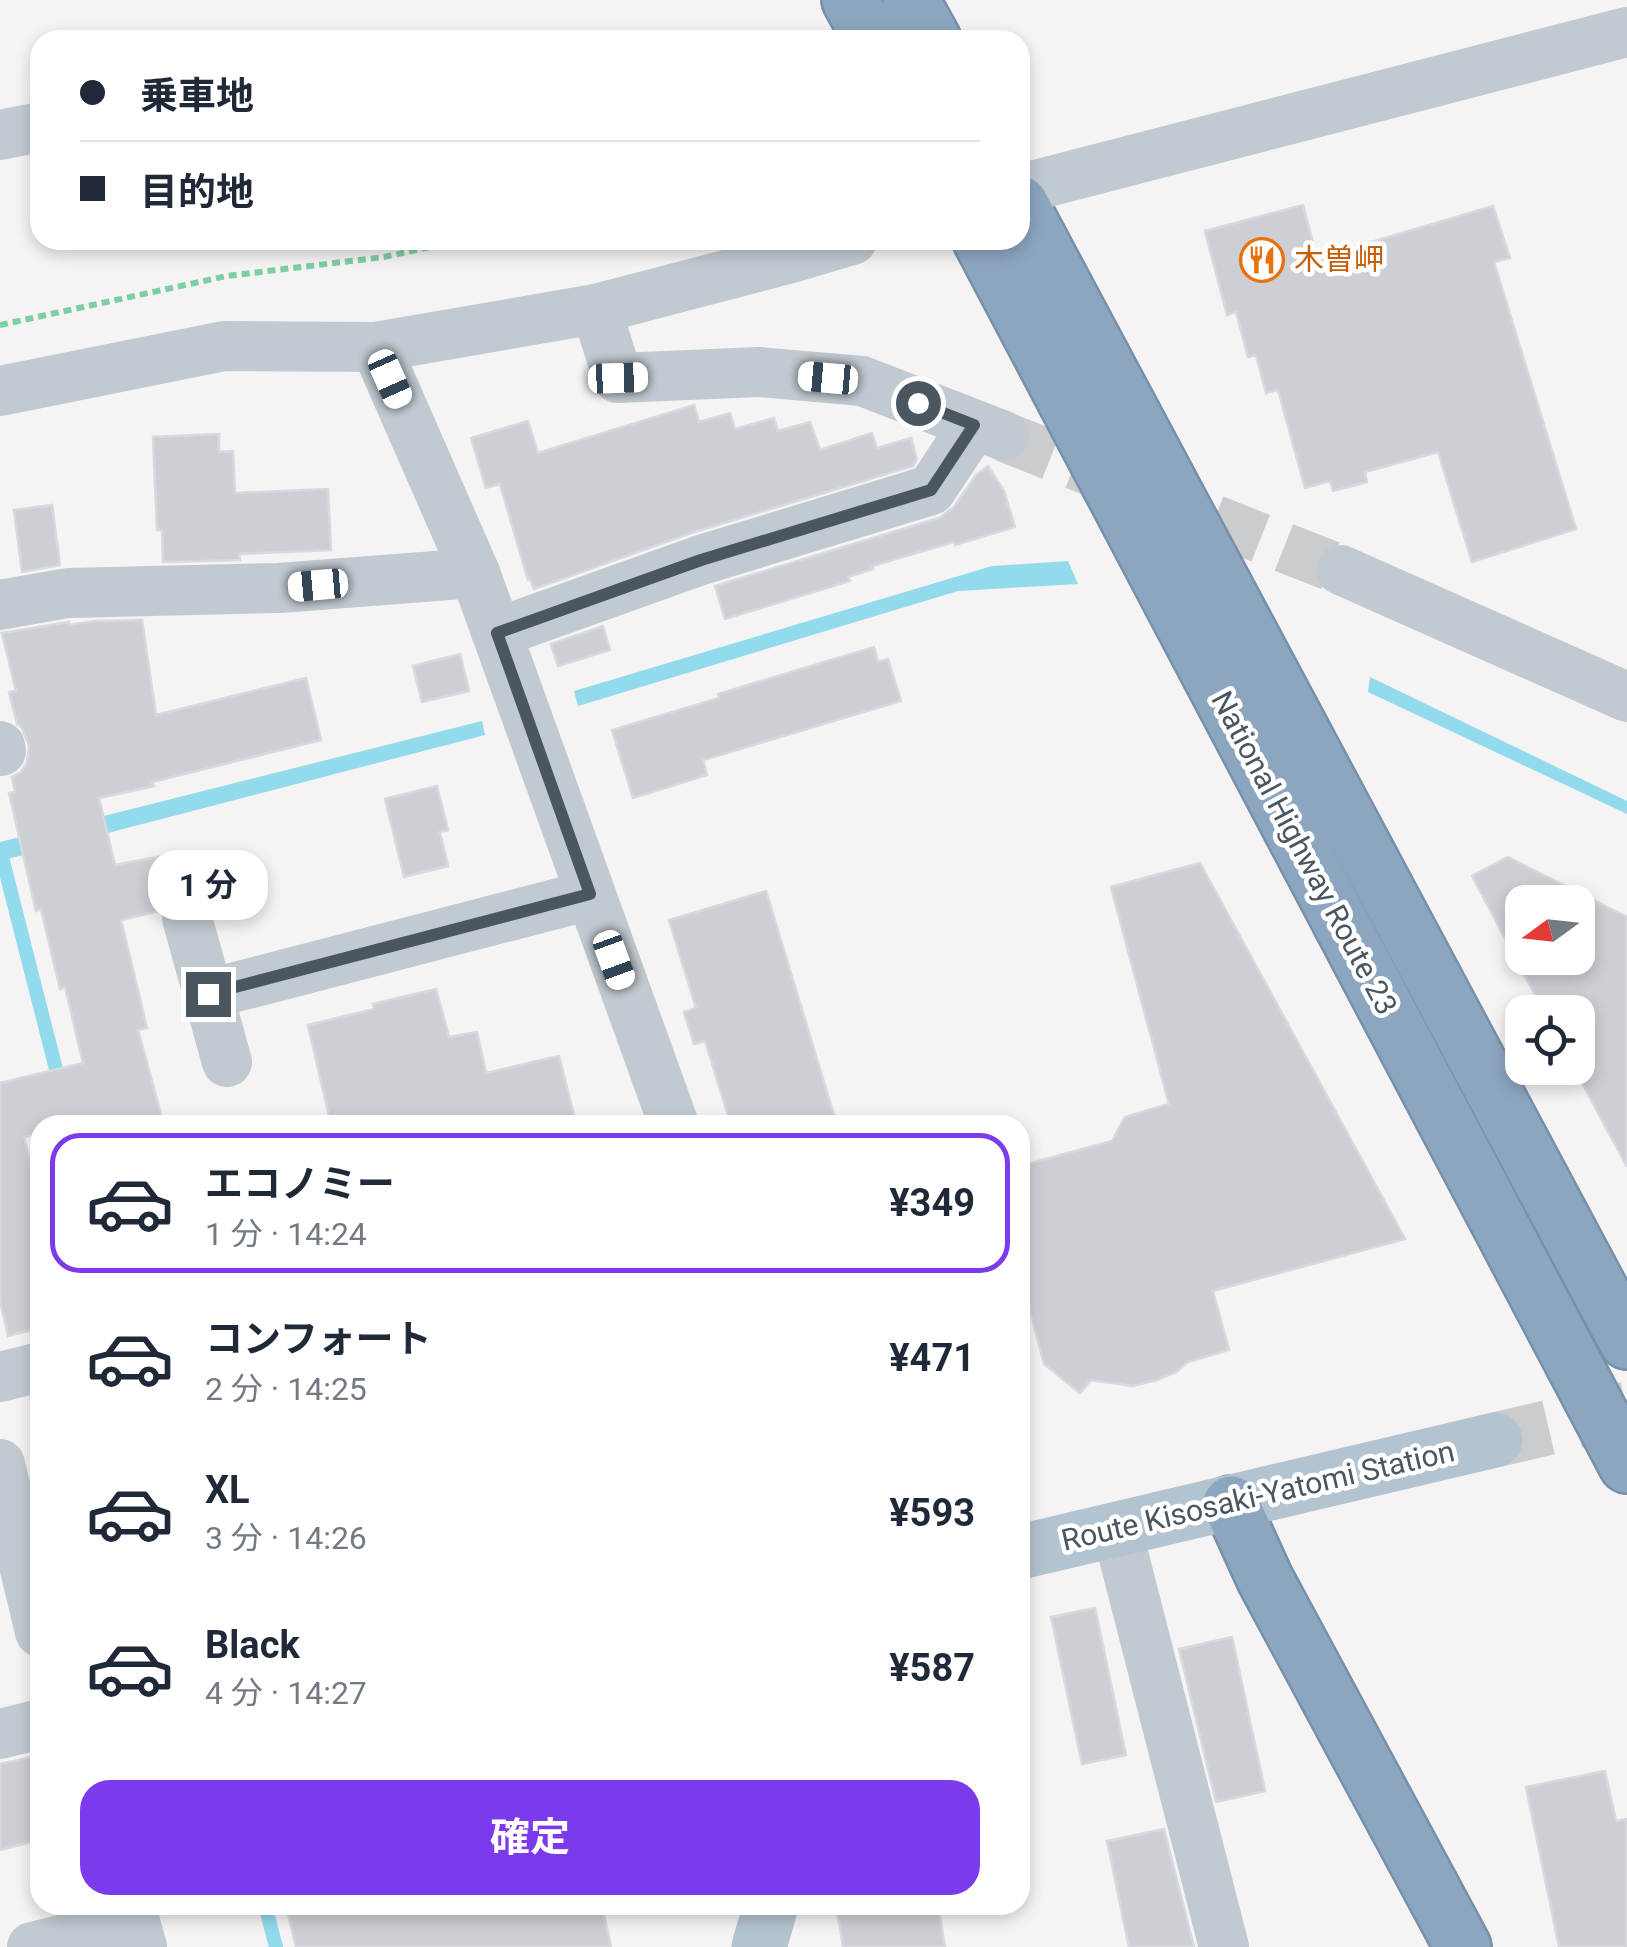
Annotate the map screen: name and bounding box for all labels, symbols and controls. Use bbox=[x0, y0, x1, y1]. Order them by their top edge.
text: 乗車地 bbox=[140, 74, 254, 118]
text: 目的地 bbox=[140, 170, 254, 214]
restaurant icon: 木曽岬 bbox=[1239, 237, 1285, 283]
place label: 木曽岬 bbox=[1294, 242, 1384, 277]
car bbox=[364, 345, 416, 413]
car bbox=[797, 360, 859, 396]
car bbox=[587, 362, 649, 394]
route start bbox=[896, 381, 941, 426]
car bbox=[287, 567, 349, 603]
street label: National Highway Route 23 bbox=[1204, 685, 1405, 1020]
callout: 1 分 bbox=[148, 849, 268, 919]
text: 1 分 bbox=[179, 866, 237, 904]
north arrow bbox=[1505, 885, 1595, 975]
map controls bbox=[1505, 885, 1595, 1085]
car bbox=[590, 927, 638, 993]
route end bbox=[186, 972, 231, 1017]
button: locate bbox=[1505, 995, 1595, 1085]
icon: car bbox=[85, 1158, 175, 1248]
text: エコノミー bbox=[205, 1162, 395, 1206]
text: ¥349 bbox=[889, 1181, 975, 1225]
text: 1 分 · 14:24 bbox=[205, 1215, 367, 1253]
icon: car bbox=[85, 1313, 175, 1403]
text: コンフォート bbox=[205, 1317, 432, 1361]
text: ¥471 bbox=[889, 1336, 975, 1380]
text: 2 分 · 14:25 bbox=[205, 1370, 367, 1408]
street label: Route Kisosaki-Yatomi Station bbox=[1058, 1433, 1458, 1558]
icon: car bbox=[85, 1468, 175, 1558]
text: XL bbox=[205, 1468, 250, 1512]
text: ¥593 bbox=[889, 1491, 975, 1535]
text: 3 分 · 14:26 bbox=[205, 1519, 367, 1557]
icon: car bbox=[85, 1623, 175, 1713]
text: Black bbox=[205, 1623, 300, 1667]
text: ¥587 bbox=[889, 1646, 975, 1690]
text: 4 分 · 14:27 bbox=[205, 1674, 367, 1712]
button: 確定 bbox=[80, 1780, 980, 1895]

